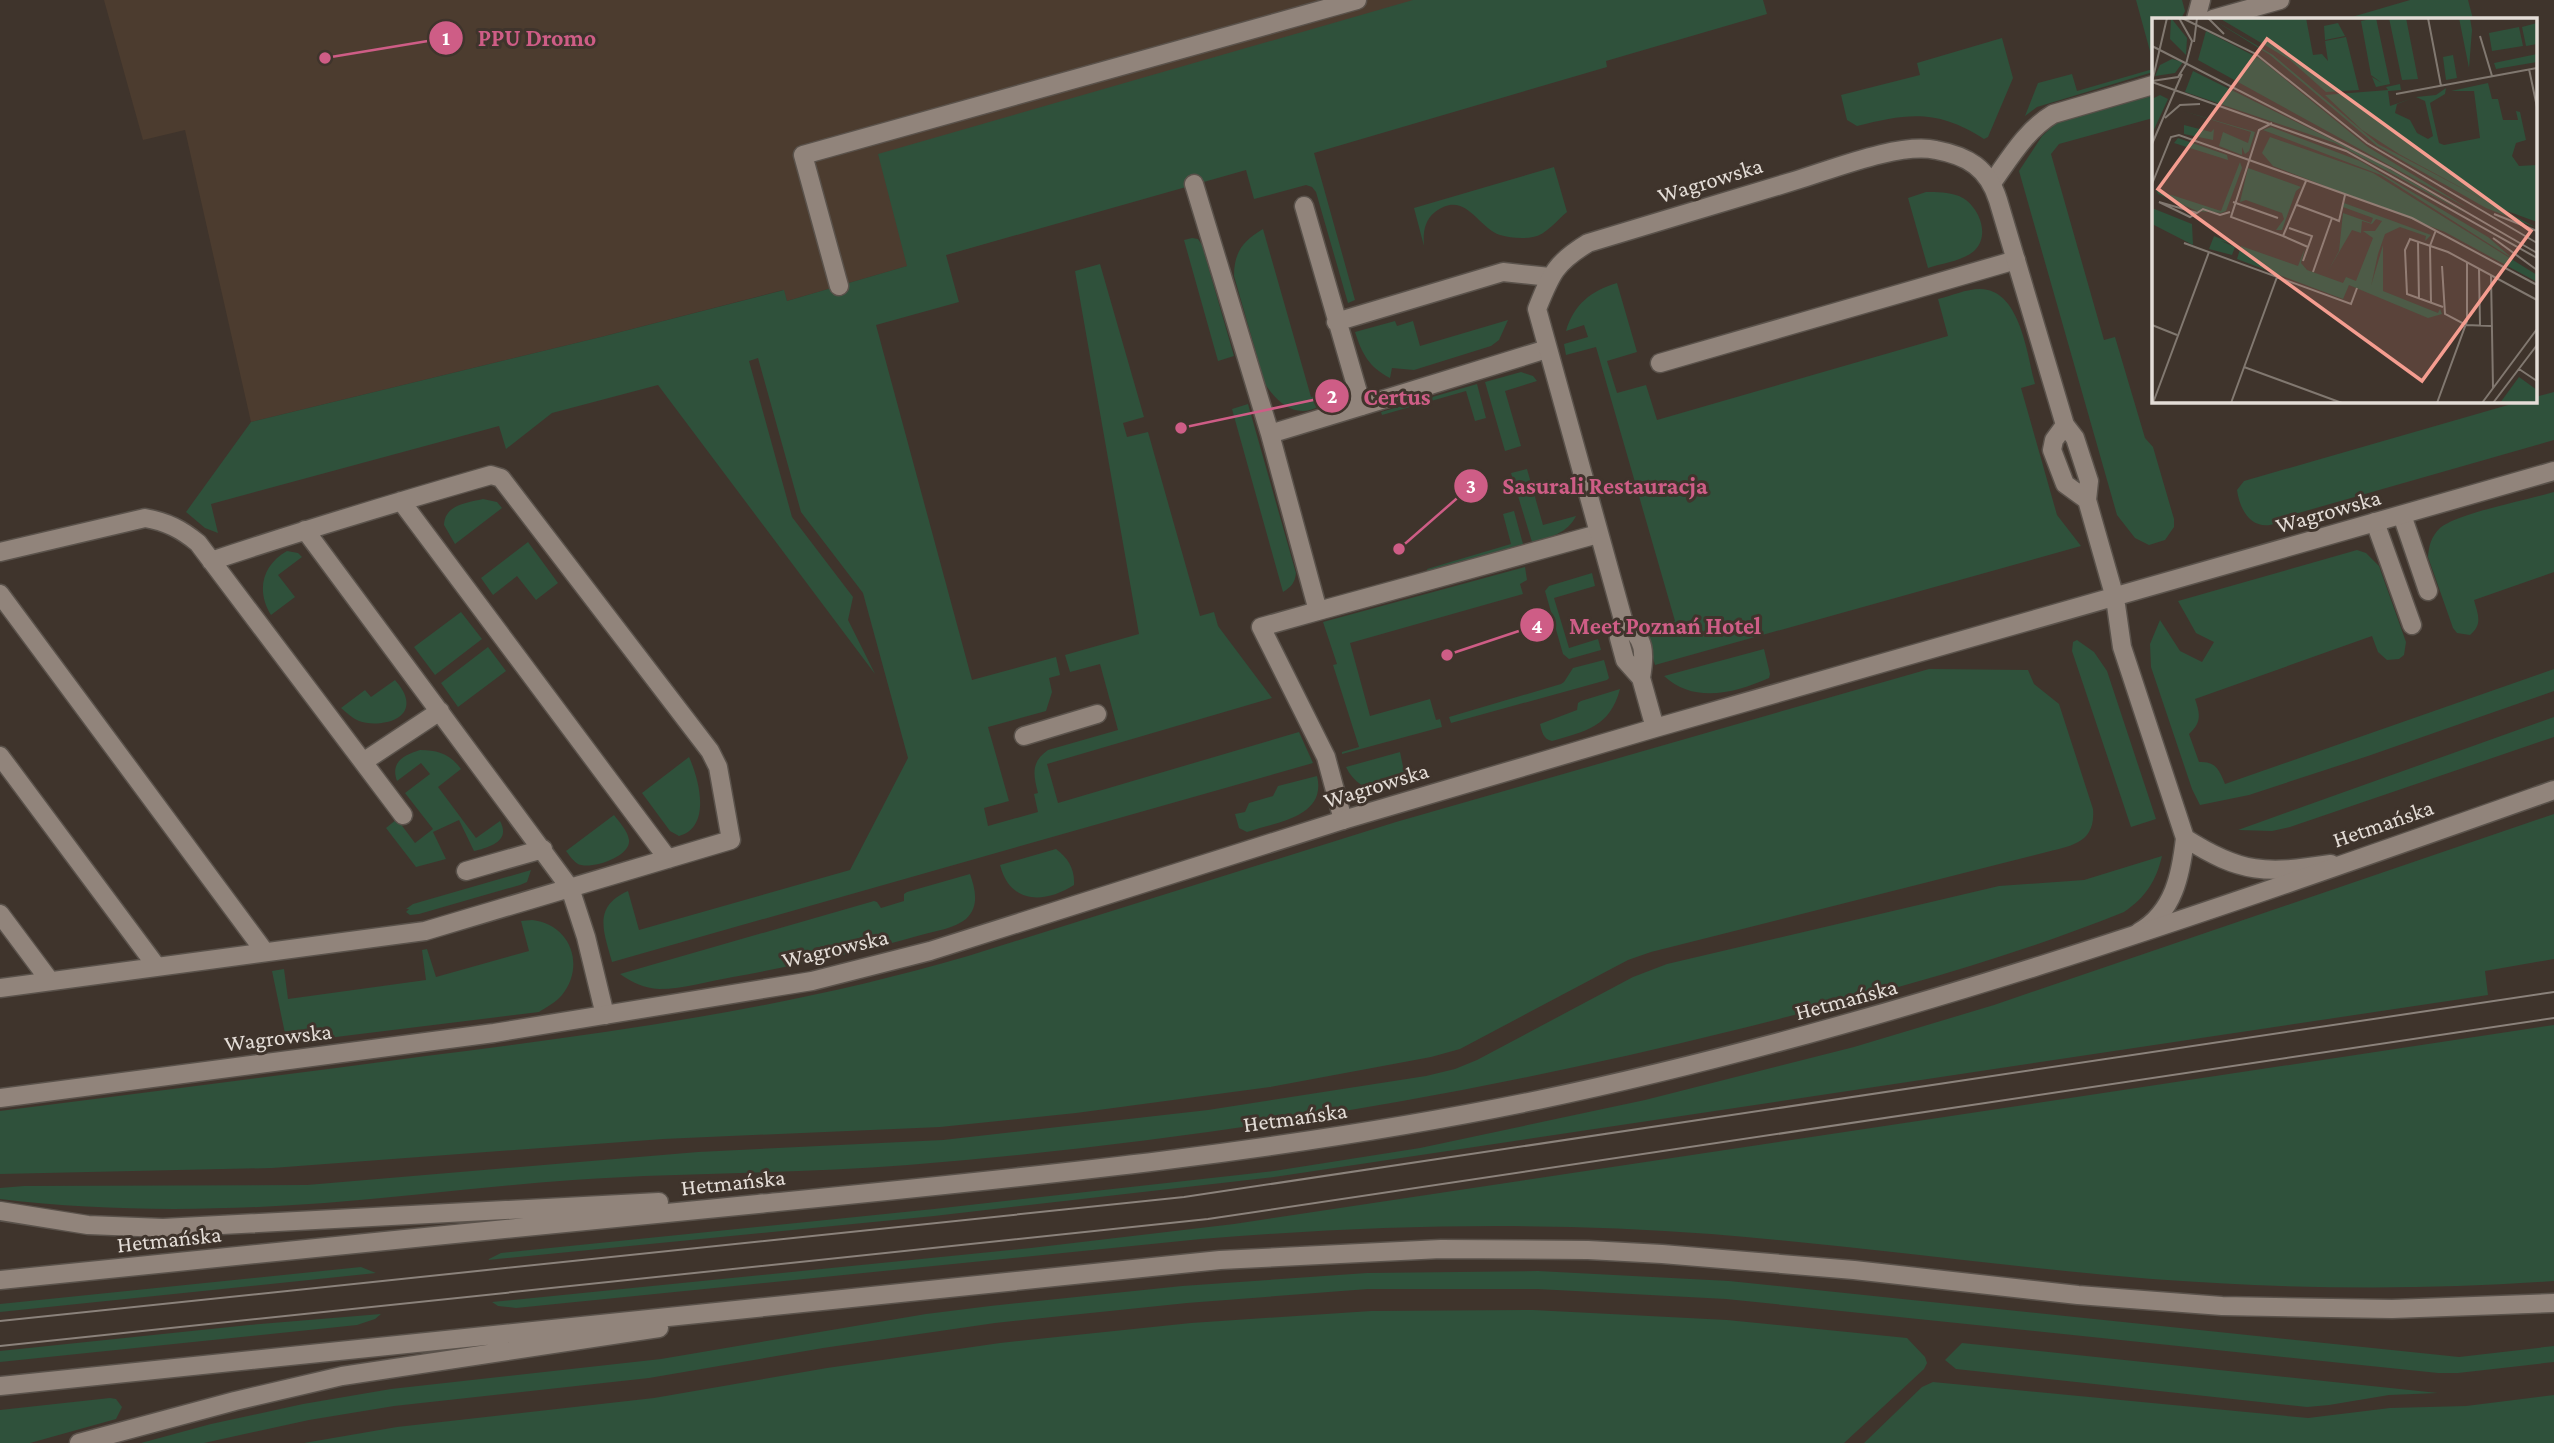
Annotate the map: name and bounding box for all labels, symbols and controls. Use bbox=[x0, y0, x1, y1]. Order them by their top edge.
callout: PPU Dromo bbox=[428, 15, 610, 60]
inset map bbox=[2152, 18, 2536, 402]
text: PPU Dromo bbox=[478, 24, 596, 51]
text: 1 bbox=[442, 26, 450, 50]
street label: Wagrowska bbox=[1654, 152, 1766, 208]
callout: Certus bbox=[1314, 374, 1444, 419]
text: Certus bbox=[1363, 383, 1431, 410]
text: 2 bbox=[1327, 384, 1338, 408]
callout: Sasurali Restauracja bbox=[1453, 463, 1722, 508]
text: Sasurali Restauracja bbox=[1502, 472, 1708, 500]
text: 3 bbox=[1466, 474, 1476, 498]
street label: Wagrowska bbox=[2272, 483, 2384, 538]
callout: Meet Poznań Hotel bbox=[1520, 603, 1775, 648]
text: Meet Poznań Hotel bbox=[1569, 612, 1761, 639]
text: 4 bbox=[1531, 614, 1543, 638]
street label: Wagrowska bbox=[1320, 757, 1432, 813]
street label: Hetmańska bbox=[2329, 794, 2437, 852]
street label: Wagrowska bbox=[779, 923, 891, 973]
street label: Hetmańska bbox=[1792, 973, 1900, 1025]
street label: Wagrowska bbox=[223, 1017, 334, 1056]
street label: Hetmańska bbox=[1241, 1097, 1349, 1137]
street label: Hetmańska bbox=[679, 1164, 787, 1200]
street label: Hetmańska bbox=[115, 1221, 223, 1257]

